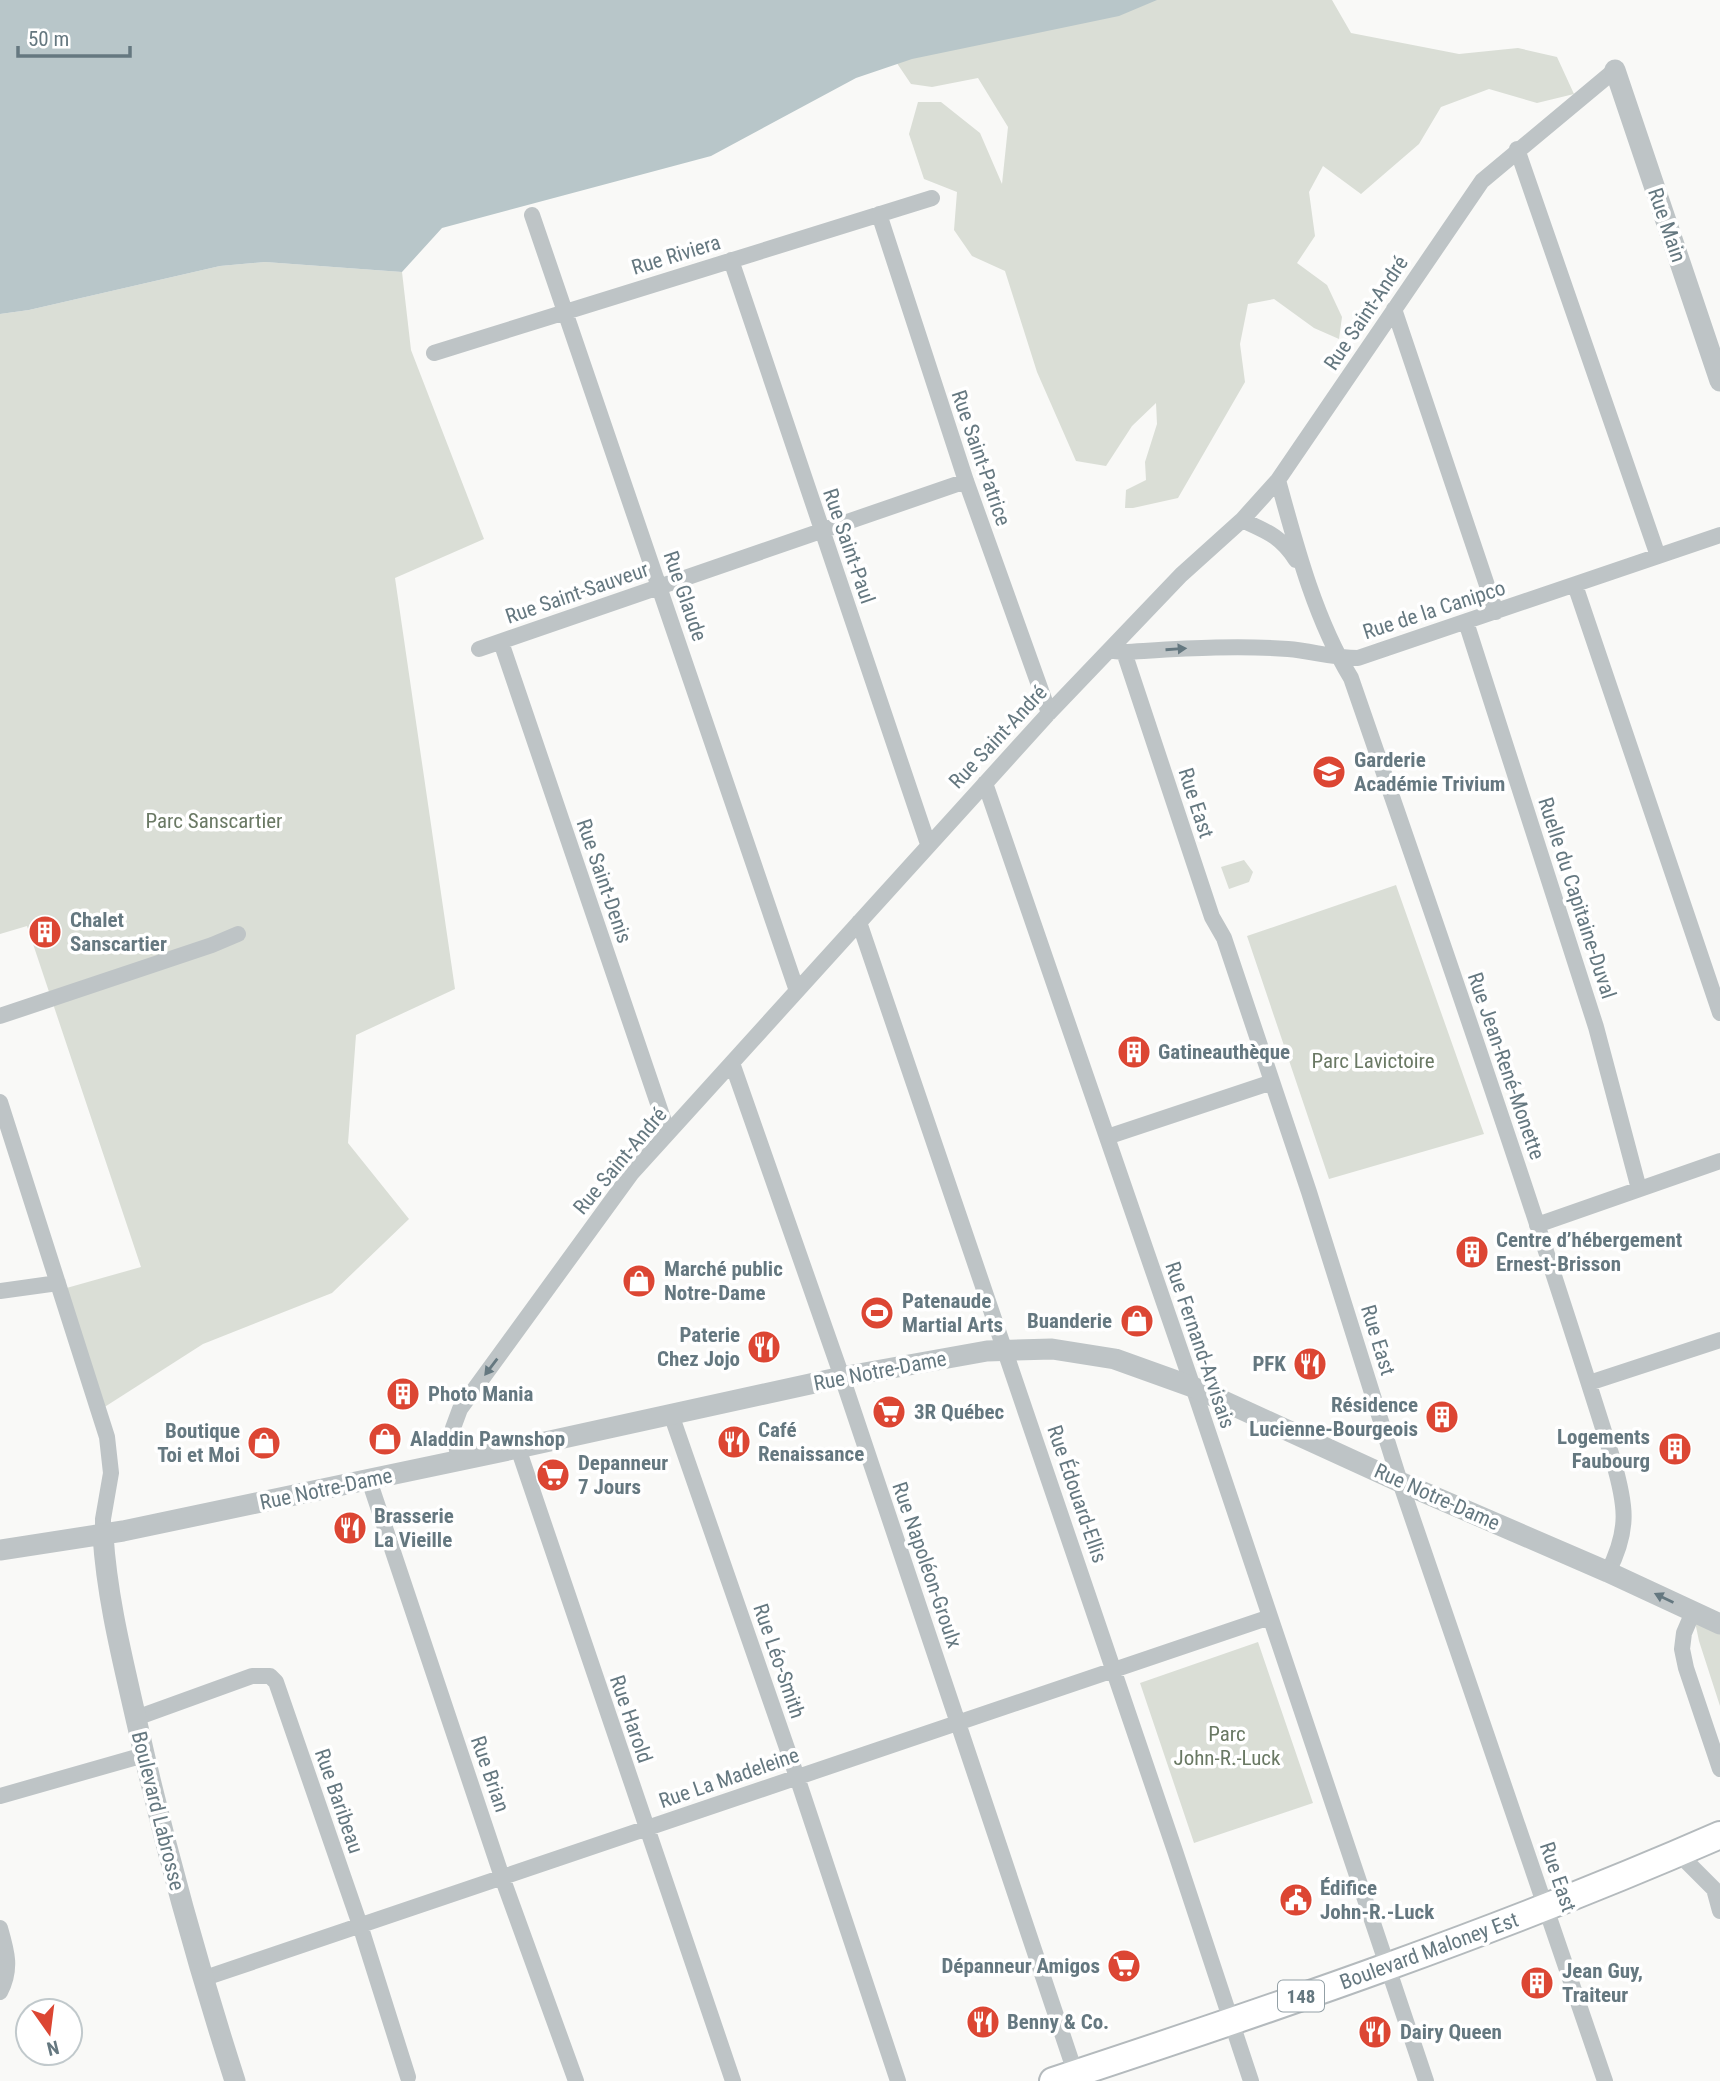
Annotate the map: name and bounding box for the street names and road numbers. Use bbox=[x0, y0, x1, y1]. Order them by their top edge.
street label: Rue Main bbox=[1643, 185, 1691, 265]
street label: Rue Riviera bbox=[629, 230, 723, 280]
street label: Rue Saint-André bbox=[1319, 251, 1413, 374]
street label: Rue Saint-Patrice bbox=[947, 387, 1015, 529]
street label: Rue Saint-Paul bbox=[818, 485, 880, 607]
street label: Rue Glaude bbox=[658, 548, 712, 644]
street label: Rue Saint-Sauveur bbox=[502, 557, 652, 629]
street label: Rue de la Canipco bbox=[1360, 576, 1508, 644]
street label: Rue Saint-André bbox=[944, 680, 1052, 793]
street label: Rue East bbox=[1173, 765, 1219, 841]
street label: Ruelle du Capitaine-Duval bbox=[1533, 794, 1621, 1002]
street label: Rue Saint-Denis bbox=[572, 816, 636, 946]
street label: Rue Jean-René-Monette bbox=[1463, 969, 1549, 1163]
street label: Rue Saint-André bbox=[568, 1103, 672, 1219]
street label: Rue Fernand-Arvisais bbox=[1160, 1259, 1240, 1431]
street label: Rue East bbox=[1356, 1302, 1400, 1378]
street label: Rue Notre-Dame bbox=[812, 1346, 949, 1396]
street label: Rue Édouard-Ellis bbox=[1042, 1422, 1112, 1566]
street label: Rue Notre-Dame bbox=[1371, 1459, 1504, 1535]
street label: Rue Notre-Dame bbox=[258, 1463, 395, 1515]
street label: Rue Napoléon-Groulx bbox=[887, 1479, 967, 1651]
street label: Rue Léo-Smith bbox=[748, 1601, 810, 1721]
street label: Rue Harold bbox=[605, 1672, 657, 1766]
street label: Boulevard Labrosse bbox=[127, 1729, 189, 1893]
street label: Rue Brian bbox=[466, 1733, 514, 1815]
street label: Rue La Madeleine bbox=[656, 1743, 802, 1813]
street label: Rue Baribeau bbox=[310, 1746, 368, 1856]
street label: Rue East bbox=[1535, 1839, 1581, 1915]
street label: Boulevard Maloney Est bbox=[1337, 1908, 1521, 1994]
road number: 148 bbox=[1278, 1980, 1324, 2012]

